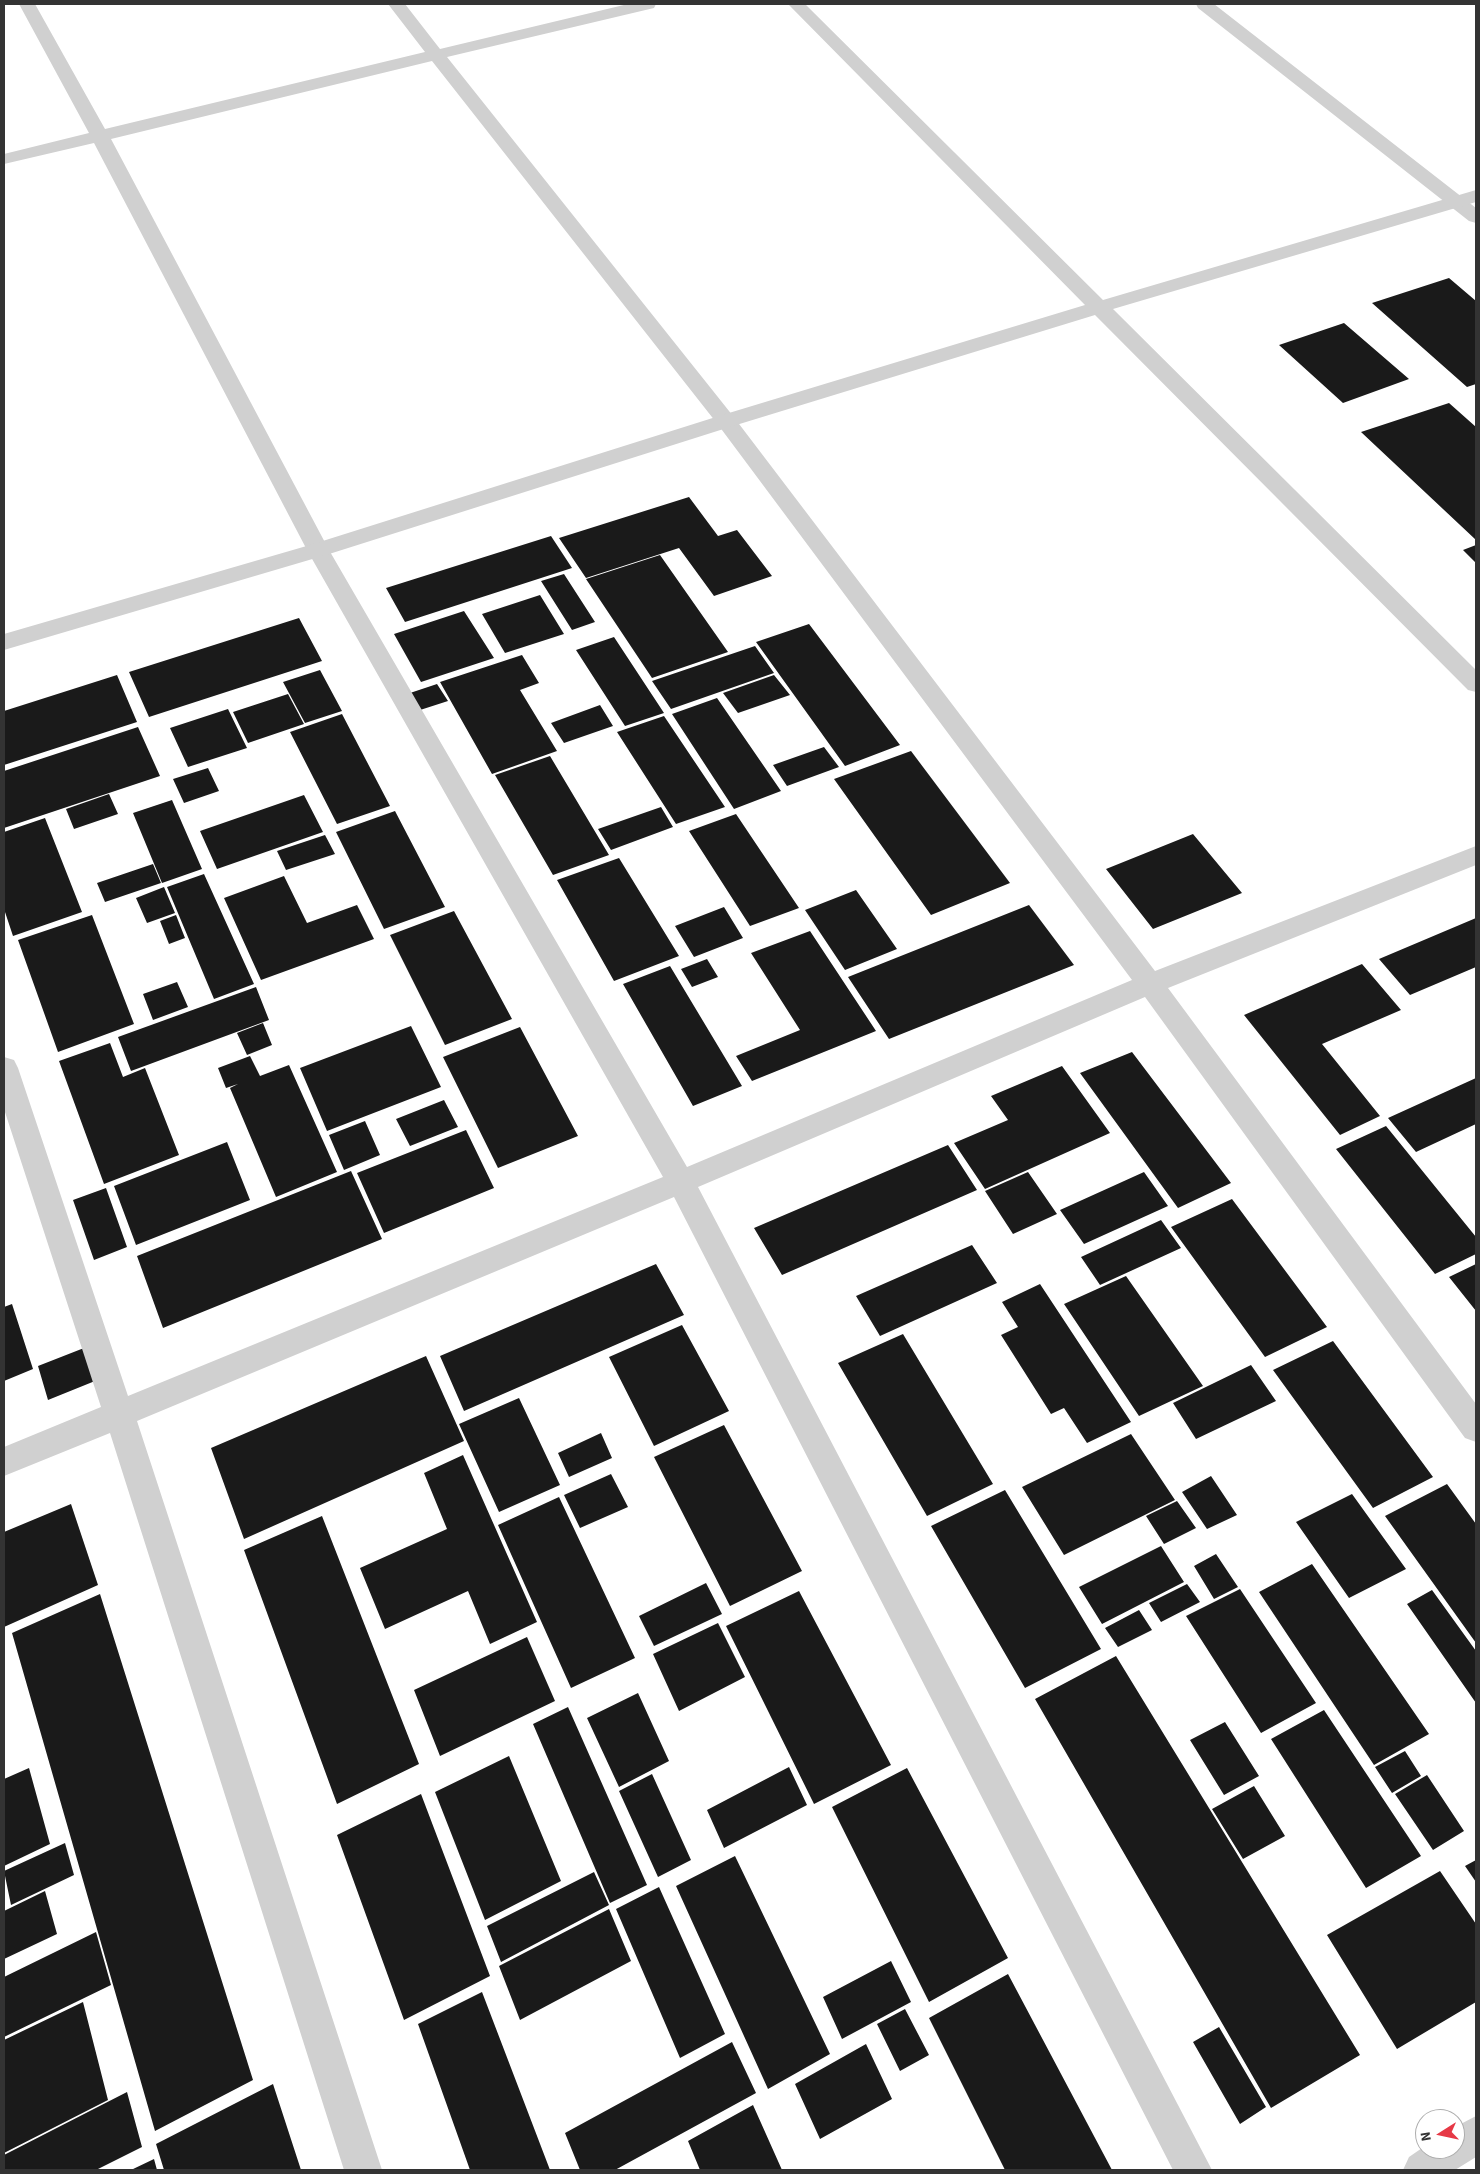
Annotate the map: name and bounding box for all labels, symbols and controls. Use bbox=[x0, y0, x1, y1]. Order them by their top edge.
north arrow bbox=[1415, 2109, 1465, 2159]
text: N bbox=[1416, 2130, 1437, 2143]

